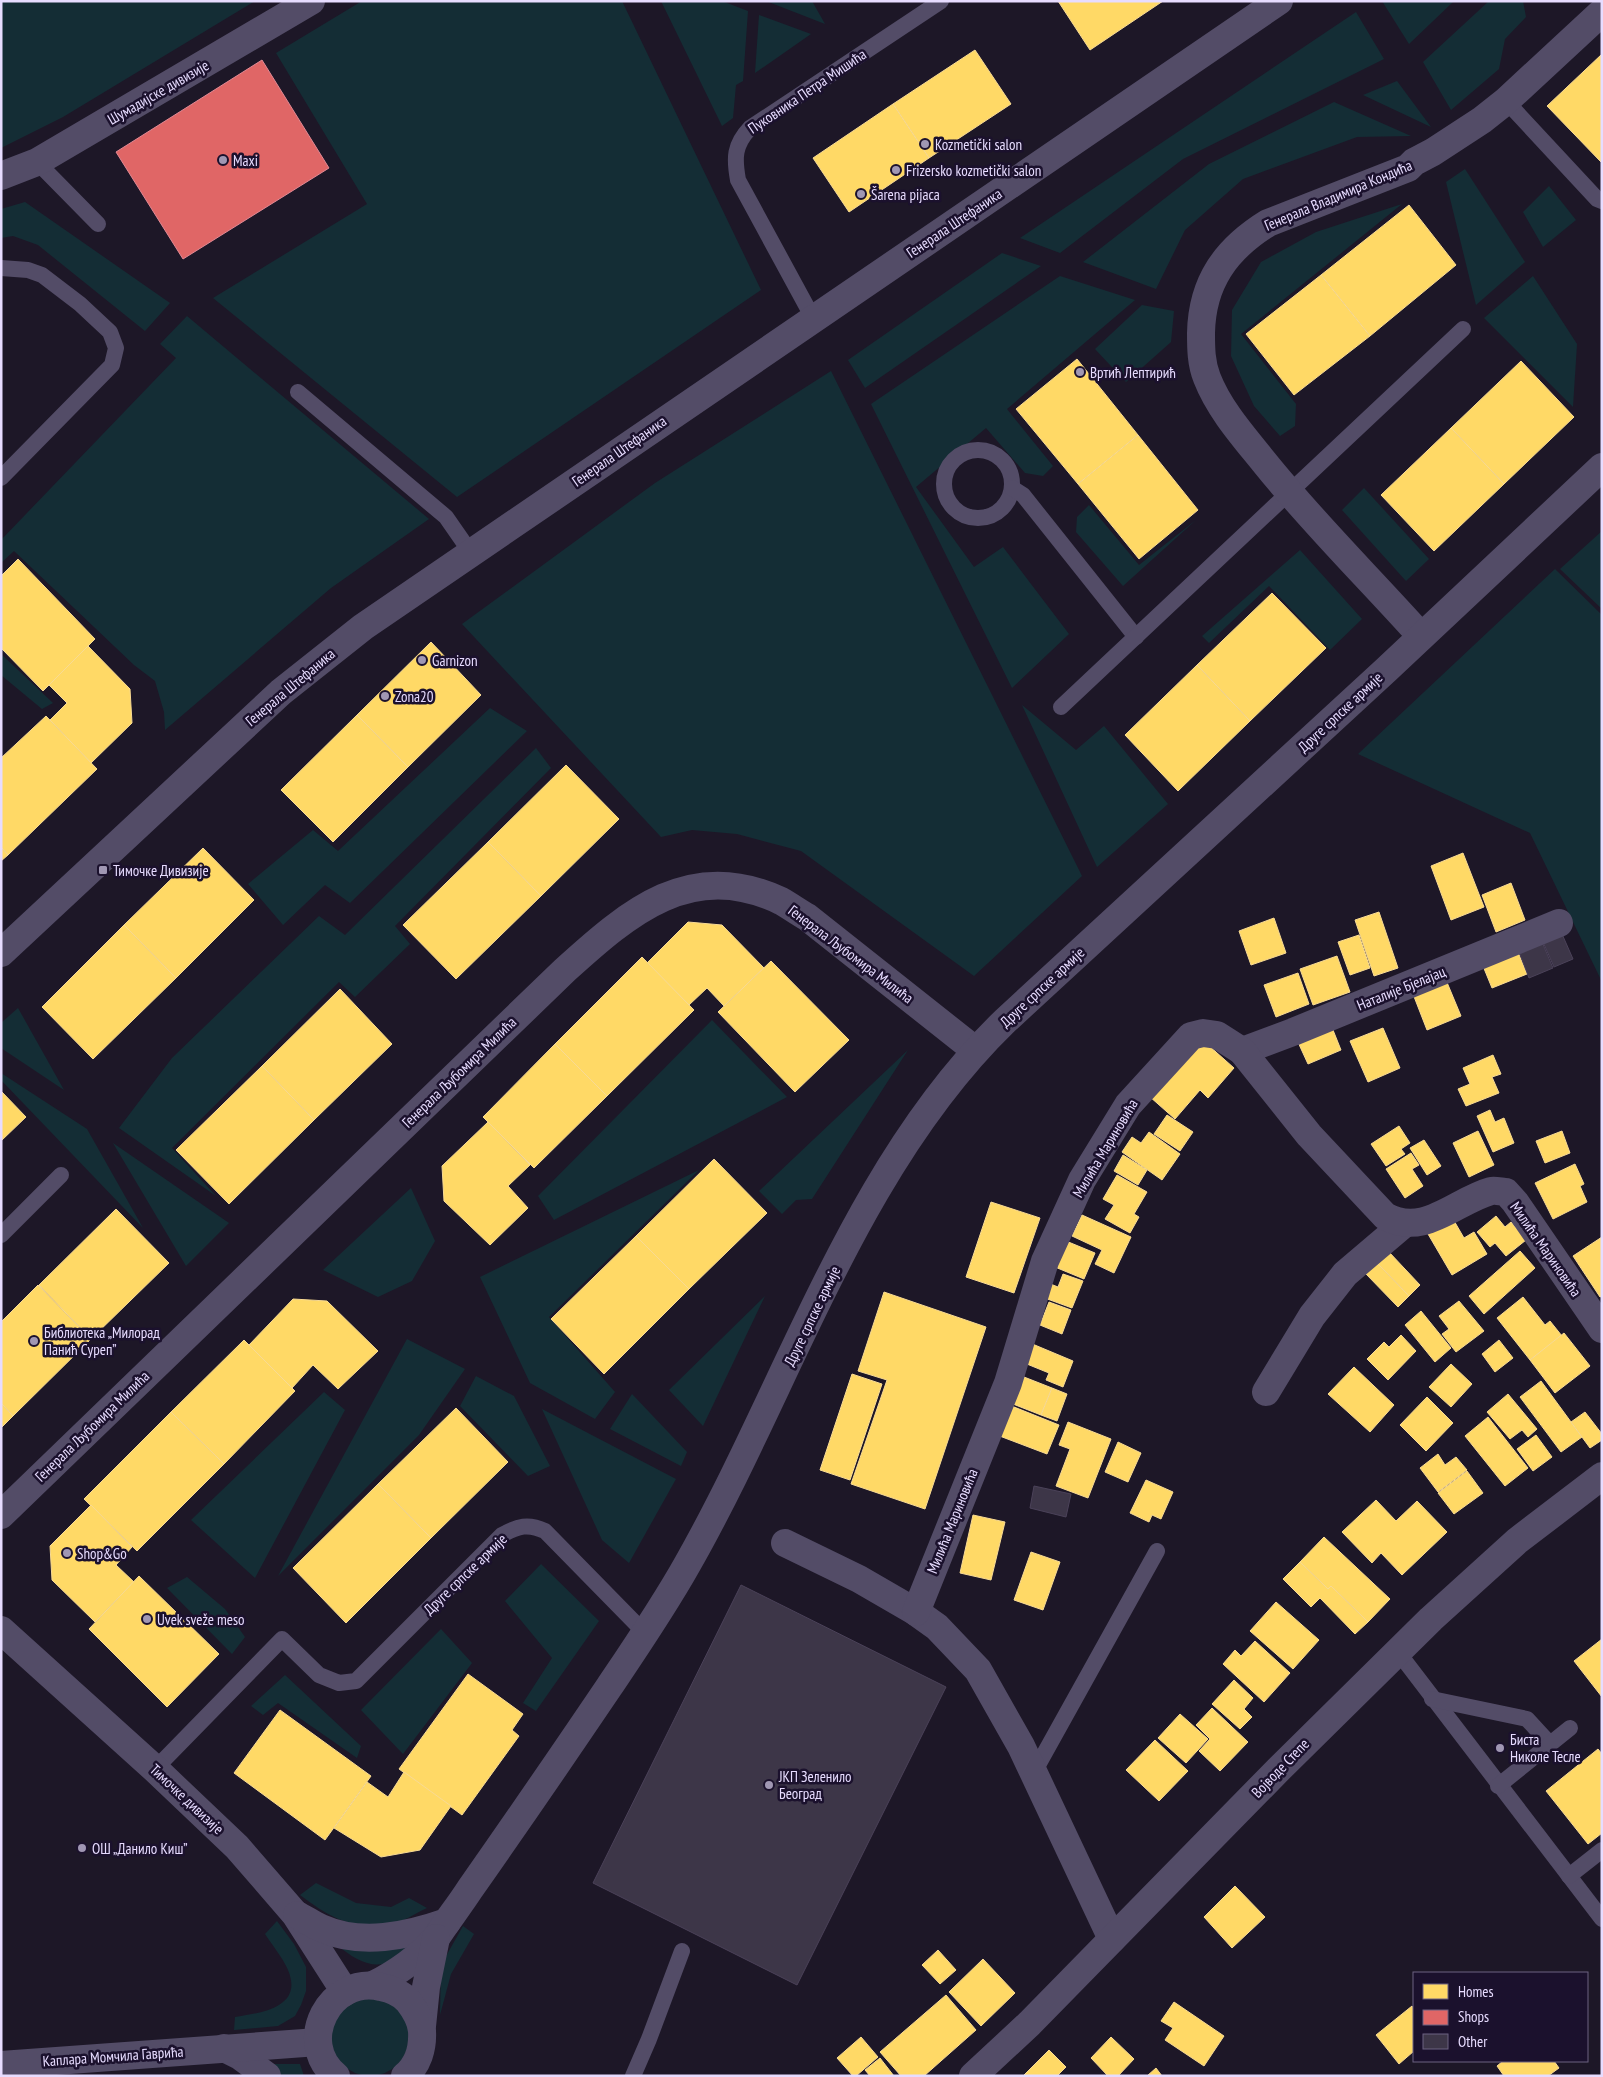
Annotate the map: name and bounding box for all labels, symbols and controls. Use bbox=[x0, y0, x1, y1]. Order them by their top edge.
street label: Пуковника Петра Мишића bbox=[744, 44, 870, 138]
street label: Шумадијске дивизије bbox=[104, 55, 212, 129]
place label: Kozmetički salon bbox=[935, 135, 1022, 154]
marker: Kozmetički salon bbox=[919, 138, 931, 150]
place label: Maxi bbox=[233, 151, 258, 170]
marker: Maxi bbox=[217, 154, 229, 166]
street label: Генерала Владимира Кондића bbox=[1261, 155, 1415, 235]
place label: Frizersko kozmetički salon bbox=[906, 161, 1041, 180]
marker: Frizersko kozmetički salon bbox=[890, 164, 902, 176]
street label: Генерала Штефаника bbox=[903, 184, 1005, 262]
place label: Šarena pijaca bbox=[871, 185, 940, 204]
marker: Šarena pijaca bbox=[855, 188, 867, 200]
place label: Вртић Лептирић bbox=[1090, 363, 1176, 382]
marker: Вртић Лептирић bbox=[1074, 366, 1086, 378]
street label: Генерала Штефаника bbox=[568, 411, 670, 491]
street label: Генерала Штефаника bbox=[241, 644, 339, 730]
place label: Garnizon bbox=[432, 651, 478, 670]
marker: Garnizon bbox=[416, 654, 428, 666]
street label: Друге српске армије bbox=[1294, 668, 1386, 756]
place label: Zona20 bbox=[395, 687, 434, 706]
marker: Zona20 bbox=[379, 690, 391, 702]
place label: Тимочке Дивизије bbox=[113, 861, 209, 880]
marker: Тимочке Дивизије bbox=[97, 864, 109, 876]
street label: Генерала Љубомира Милића bbox=[785, 901, 917, 1007]
street label: Друге српске армије bbox=[996, 943, 1088, 1031]
street label: Наталије Бјелајац bbox=[1354, 961, 1448, 1014]
street label: Генерала Љубомира Милића bbox=[398, 1012, 520, 1132]
street label: Милића Мариновића bbox=[1068, 1095, 1142, 1201]
street label: Милића Мариновића bbox=[1506, 1198, 1586, 1300]
street label: Друге српске армије bbox=[780, 1263, 844, 1369]
place label: Библиотека „Милорад Панић Суреп” bbox=[44, 1323, 160, 1359]
marker: Библиотека „Милорад Панић Суреп” bbox=[28, 1335, 40, 1347]
street label: Генерала Љубомира Милића bbox=[31, 1366, 153, 1486]
street label: Милића Мариновића bbox=[922, 1466, 982, 1576]
street label: Друге српске армије bbox=[419, 1529, 511, 1619]
place label: Shop&Go bbox=[77, 1544, 127, 1563]
marker: Shop&Go bbox=[61, 1547, 73, 1559]
place label: Uvek sveže meso bbox=[157, 1610, 245, 1629]
marker: Uvek sveže meso bbox=[141, 1613, 153, 1625]
place label: Биста Николе Тесле bbox=[1510, 1730, 1581, 1766]
street label: Војводе Степе bbox=[1247, 1734, 1313, 1802]
marker: Биста Николе Тесле bbox=[1494, 1742, 1506, 1754]
street label: Тимочке дивизије bbox=[146, 1760, 228, 1838]
place label: ЈКП Зеленило Београд bbox=[778, 1767, 852, 1803]
marker: ЈКП Зеленило Београд bbox=[763, 1779, 775, 1791]
place label: ОШ „Данило Киш” bbox=[92, 1839, 188, 1858]
marker: ОШ „Данило Киш” bbox=[76, 1842, 88, 1854]
legend bbox=[1413, 1972, 1588, 2062]
text: Homes bbox=[1458, 1982, 1494, 2001]
text: Shops bbox=[1458, 2007, 1489, 2026]
text: Other bbox=[1458, 2032, 1488, 2051]
street label: Каплара Момчила Гаврића bbox=[42, 2042, 184, 2070]

